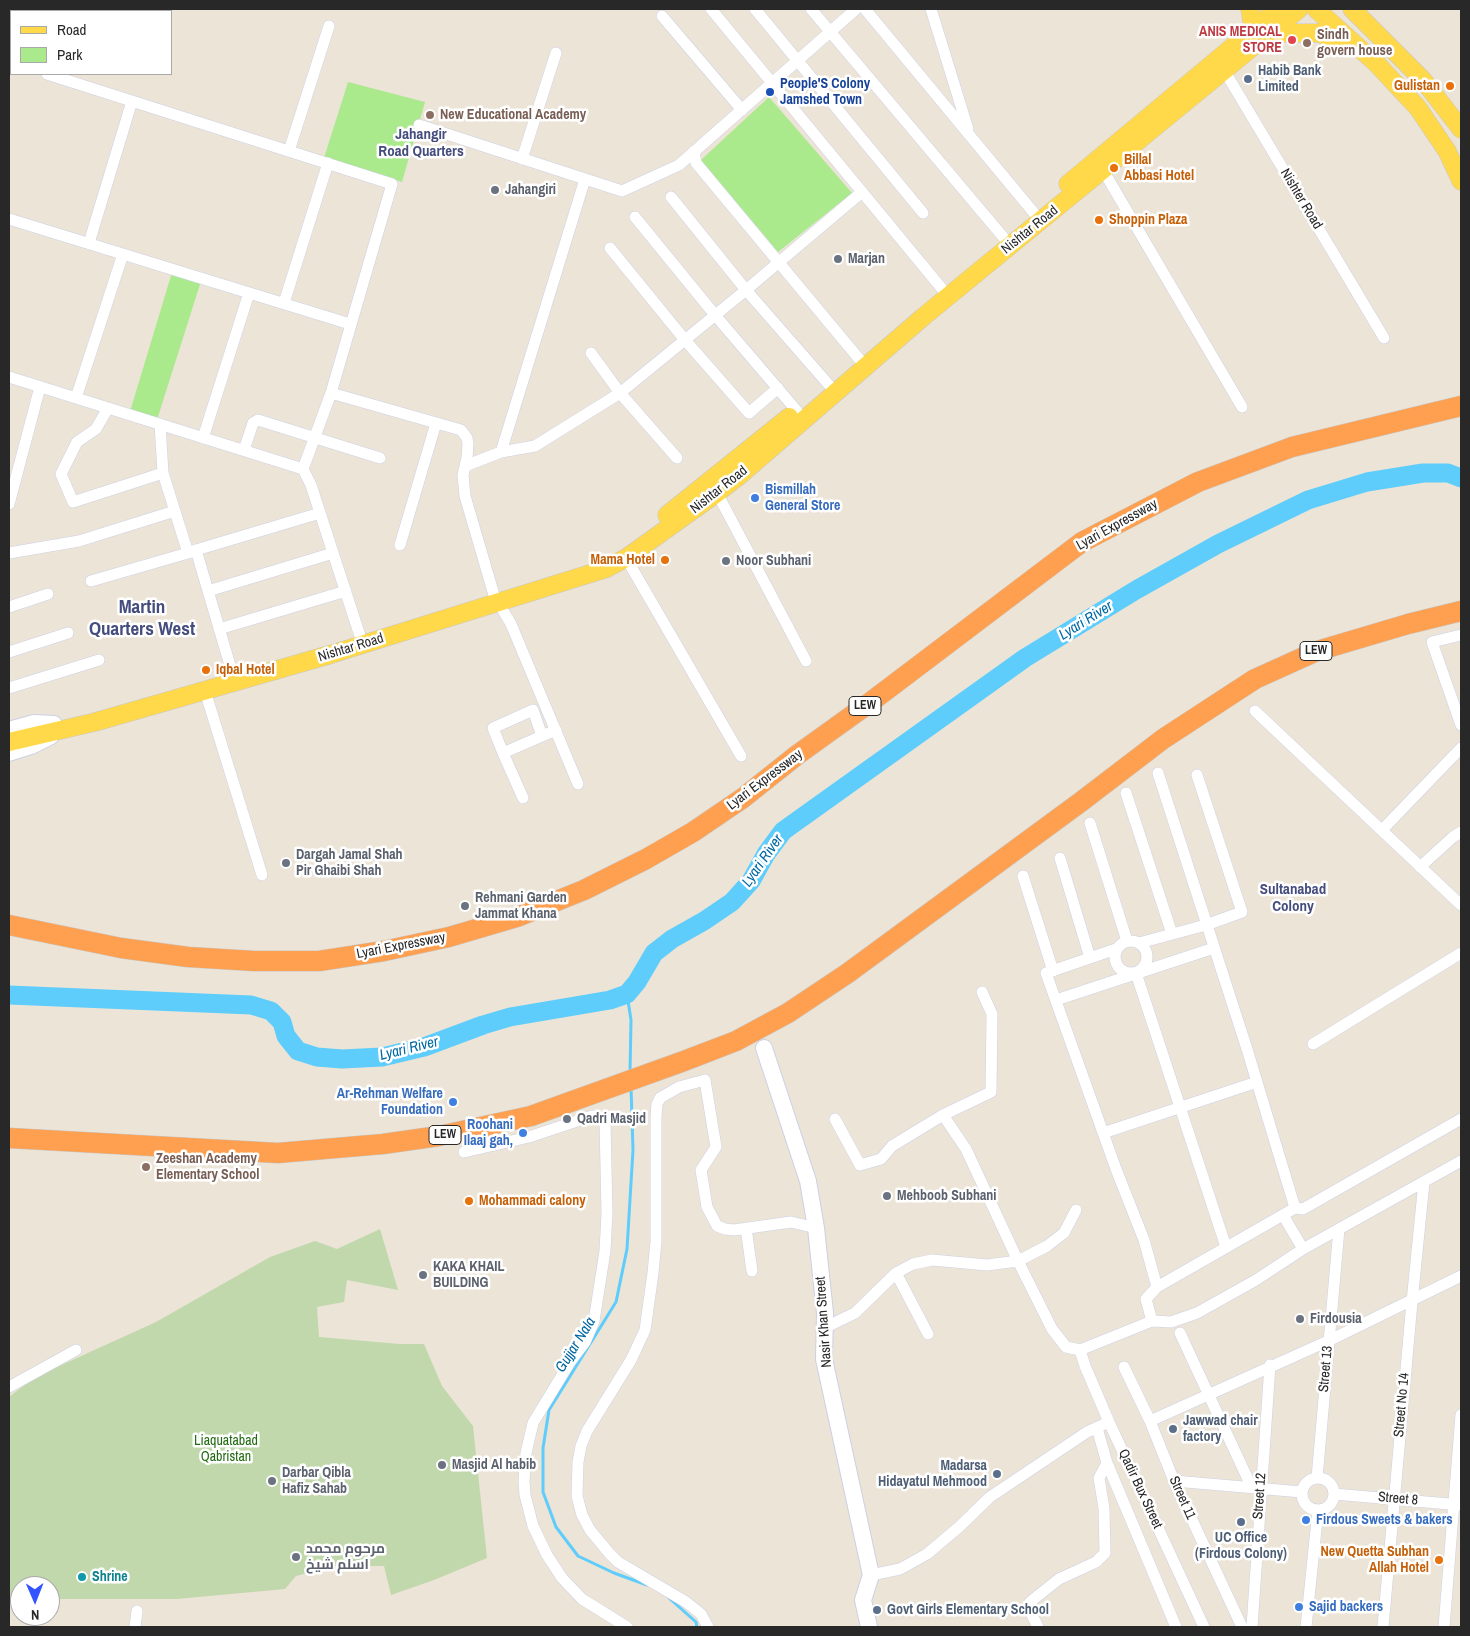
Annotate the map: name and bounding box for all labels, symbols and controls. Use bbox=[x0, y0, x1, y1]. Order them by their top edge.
legend bbox=[10, 10, 172, 75]
text: Road bbox=[57, 19, 86, 40]
place label: ANIS MEDICAL STORE bbox=[1199, 24, 1282, 56]
place label: Sindh govern house bbox=[1317, 27, 1392, 59]
marker: ANIS MEDICAL STORE bbox=[1286, 34, 1298, 46]
marker: Sindh govern house bbox=[1301, 37, 1313, 49]
text: Park bbox=[57, 44, 82, 65]
place label: Habib Bank Limited bbox=[1258, 63, 1321, 95]
marker: Habib Bank Limited bbox=[1242, 73, 1254, 85]
place label: People'S Colony Jamshed Town bbox=[780, 76, 870, 108]
place label: Gulistan bbox=[1394, 78, 1440, 94]
marker: Gulistan bbox=[1444, 80, 1456, 92]
marker: People'S Colony Jamshed Town bbox=[764, 86, 776, 98]
place label: New Educational Academy bbox=[440, 107, 586, 123]
marker: New Educational Academy bbox=[424, 109, 436, 121]
district label: Jahangir Road Quarters bbox=[378, 126, 464, 161]
place label: Billal Abbasi Hotel bbox=[1124, 152, 1194, 184]
marker: Billal Abbasi Hotel bbox=[1108, 162, 1120, 174]
street label: Nishter Road bbox=[1276, 166, 1326, 232]
place label: Jahangiri bbox=[505, 182, 556, 198]
marker: Jahangiri bbox=[489, 184, 501, 196]
street label: Nishtar Road bbox=[998, 202, 1062, 258]
place label: Shoppin Plaza bbox=[1109, 212, 1187, 228]
marker: Shoppin Plaza bbox=[1093, 214, 1105, 226]
place label: Marjan bbox=[848, 251, 885, 267]
marker: Marjan bbox=[832, 253, 844, 265]
street label: Nishtar Road bbox=[687, 463, 751, 517]
place label: Bismillah General Store bbox=[765, 482, 840, 514]
marker: Bismillah General Store bbox=[749, 492, 761, 504]
street label: Lyari Expressway bbox=[1073, 496, 1161, 554]
place label: Mama Hotel bbox=[591, 552, 655, 568]
place label: Noor Subhani bbox=[736, 553, 811, 569]
marker: Mama Hotel bbox=[659, 554, 671, 566]
marker: Noor Subhani bbox=[720, 555, 732, 567]
district label: Martin Quarters West bbox=[89, 597, 195, 641]
water label: Lyari River bbox=[1056, 598, 1116, 644]
street label: Nishtar Road bbox=[316, 630, 386, 666]
road number: LEW bbox=[1300, 641, 1332, 660]
place label: Iqbal Hotel bbox=[216, 662, 275, 678]
marker: Iqbal Hotel bbox=[200, 664, 212, 676]
road number: LEW bbox=[849, 696, 881, 716]
street label: Lyari Expressway bbox=[724, 746, 806, 814]
water label: Lyari River bbox=[739, 831, 787, 891]
place label: Dargah Jamal Shah Pir Ghaibi Shah bbox=[296, 847, 403, 880]
marker: Dargah Jamal Shah Pir Ghaibi Shah bbox=[280, 857, 292, 869]
district label: Sultanabad Colony bbox=[1260, 881, 1326, 916]
place label: Rehmani Garden Jammat Khana bbox=[475, 890, 567, 922]
marker: Rehmani Garden Jammat Khana bbox=[459, 900, 471, 912]
street label: Lyari Expressway bbox=[355, 929, 447, 963]
water label: Lyari River bbox=[378, 1033, 440, 1065]
place label: Ar-Rehman Welfare Foundation bbox=[337, 1086, 443, 1118]
marker: Ar-Rehman Welfare Foundation bbox=[447, 1096, 459, 1108]
place label: Qadri Masjid bbox=[577, 1111, 646, 1127]
marker: Qadri Masjid bbox=[561, 1113, 573, 1125]
place label: Roohani Ilaaj gah, bbox=[464, 1117, 513, 1150]
road number: LEW bbox=[429, 1126, 461, 1144]
marker: Roohani Ilaaj gah, bbox=[517, 1127, 529, 1139]
place label: Zeeshan Academy Elementary School bbox=[156, 1151, 259, 1184]
marker: Zeeshan Academy Elementary School bbox=[140, 1161, 152, 1173]
place label: Mehboob Subhani bbox=[897, 1188, 996, 1204]
marker: Mehboob Subhani bbox=[881, 1190, 893, 1202]
place label: Mohammadi calony bbox=[479, 1193, 586, 1209]
marker: Mohammadi calony bbox=[463, 1195, 475, 1207]
place label: KAKA KHAIL BUILDING bbox=[433, 1259, 504, 1292]
marker: KAKA KHAIL BUILDING bbox=[417, 1269, 429, 1281]
street label: Nasir Khan Street bbox=[812, 1276, 836, 1368]
place label: Firdousia bbox=[1310, 1311, 1362, 1327]
marker: Firdousia bbox=[1294, 1313, 1306, 1325]
water label: Gujjar Nala bbox=[552, 1314, 600, 1376]
street label: Street 13 bbox=[1316, 1345, 1336, 1393]
street label: Street No 14 bbox=[1391, 1372, 1413, 1438]
place label: Jawwad chair factory bbox=[1183, 1413, 1258, 1445]
marker: Jawwad chair factory bbox=[1167, 1423, 1179, 1435]
park label: Liaquatabad Qabristan bbox=[194, 1433, 258, 1465]
street label: Qadir Bux Street bbox=[1114, 1447, 1166, 1531]
place label: Masjid Al habib bbox=[452, 1457, 536, 1473]
place label: Madarsa Hidayatul Mehmood bbox=[878, 1458, 987, 1490]
marker: Masjid Al habib bbox=[436, 1459, 448, 1471]
place label: Darbar Qibla Hafiz Sahab bbox=[282, 1465, 351, 1498]
marker: Madarsa Hidayatul Mehmood bbox=[991, 1468, 1003, 1480]
street label: Street 12 bbox=[1250, 1472, 1270, 1520]
street label: Street 11 bbox=[1165, 1474, 1199, 1522]
marker: Darbar Qibla Hafiz Sahab bbox=[266, 1475, 278, 1487]
street label: Street 8 bbox=[1377, 1489, 1419, 1509]
place label: Firdous Sweets & bakers bbox=[1316, 1512, 1453, 1528]
marker: Firdous Sweets & bakers bbox=[1300, 1514, 1312, 1526]
marker: UC Office (Firdous Colony) bbox=[1235, 1516, 1247, 1528]
place label: UC Office (Firdous Colony) bbox=[1195, 1530, 1287, 1562]
place label: مرحوم محمد اسلم شیخ bbox=[306, 1541, 385, 1574]
place label: New Quetta Subhan Allah Hotel bbox=[1321, 1544, 1429, 1576]
marker: مرحوم محمد اسلم شیخ bbox=[290, 1551, 302, 1563]
marker: New Quetta Subhan Allah Hotel bbox=[1433, 1554, 1445, 1566]
place label: Shrine bbox=[92, 1569, 128, 1585]
marker: Shrine bbox=[76, 1571, 88, 1583]
north arrow bbox=[10, 1576, 60, 1626]
place label: Sajid backers bbox=[1309, 1599, 1383, 1615]
marker: Sajid backers bbox=[1293, 1601, 1305, 1613]
place label: Govt Girls Elementary School bbox=[887, 1602, 1049, 1618]
marker: Govt Girls Elementary School bbox=[871, 1604, 883, 1616]
text: N bbox=[31, 1606, 40, 1624]

